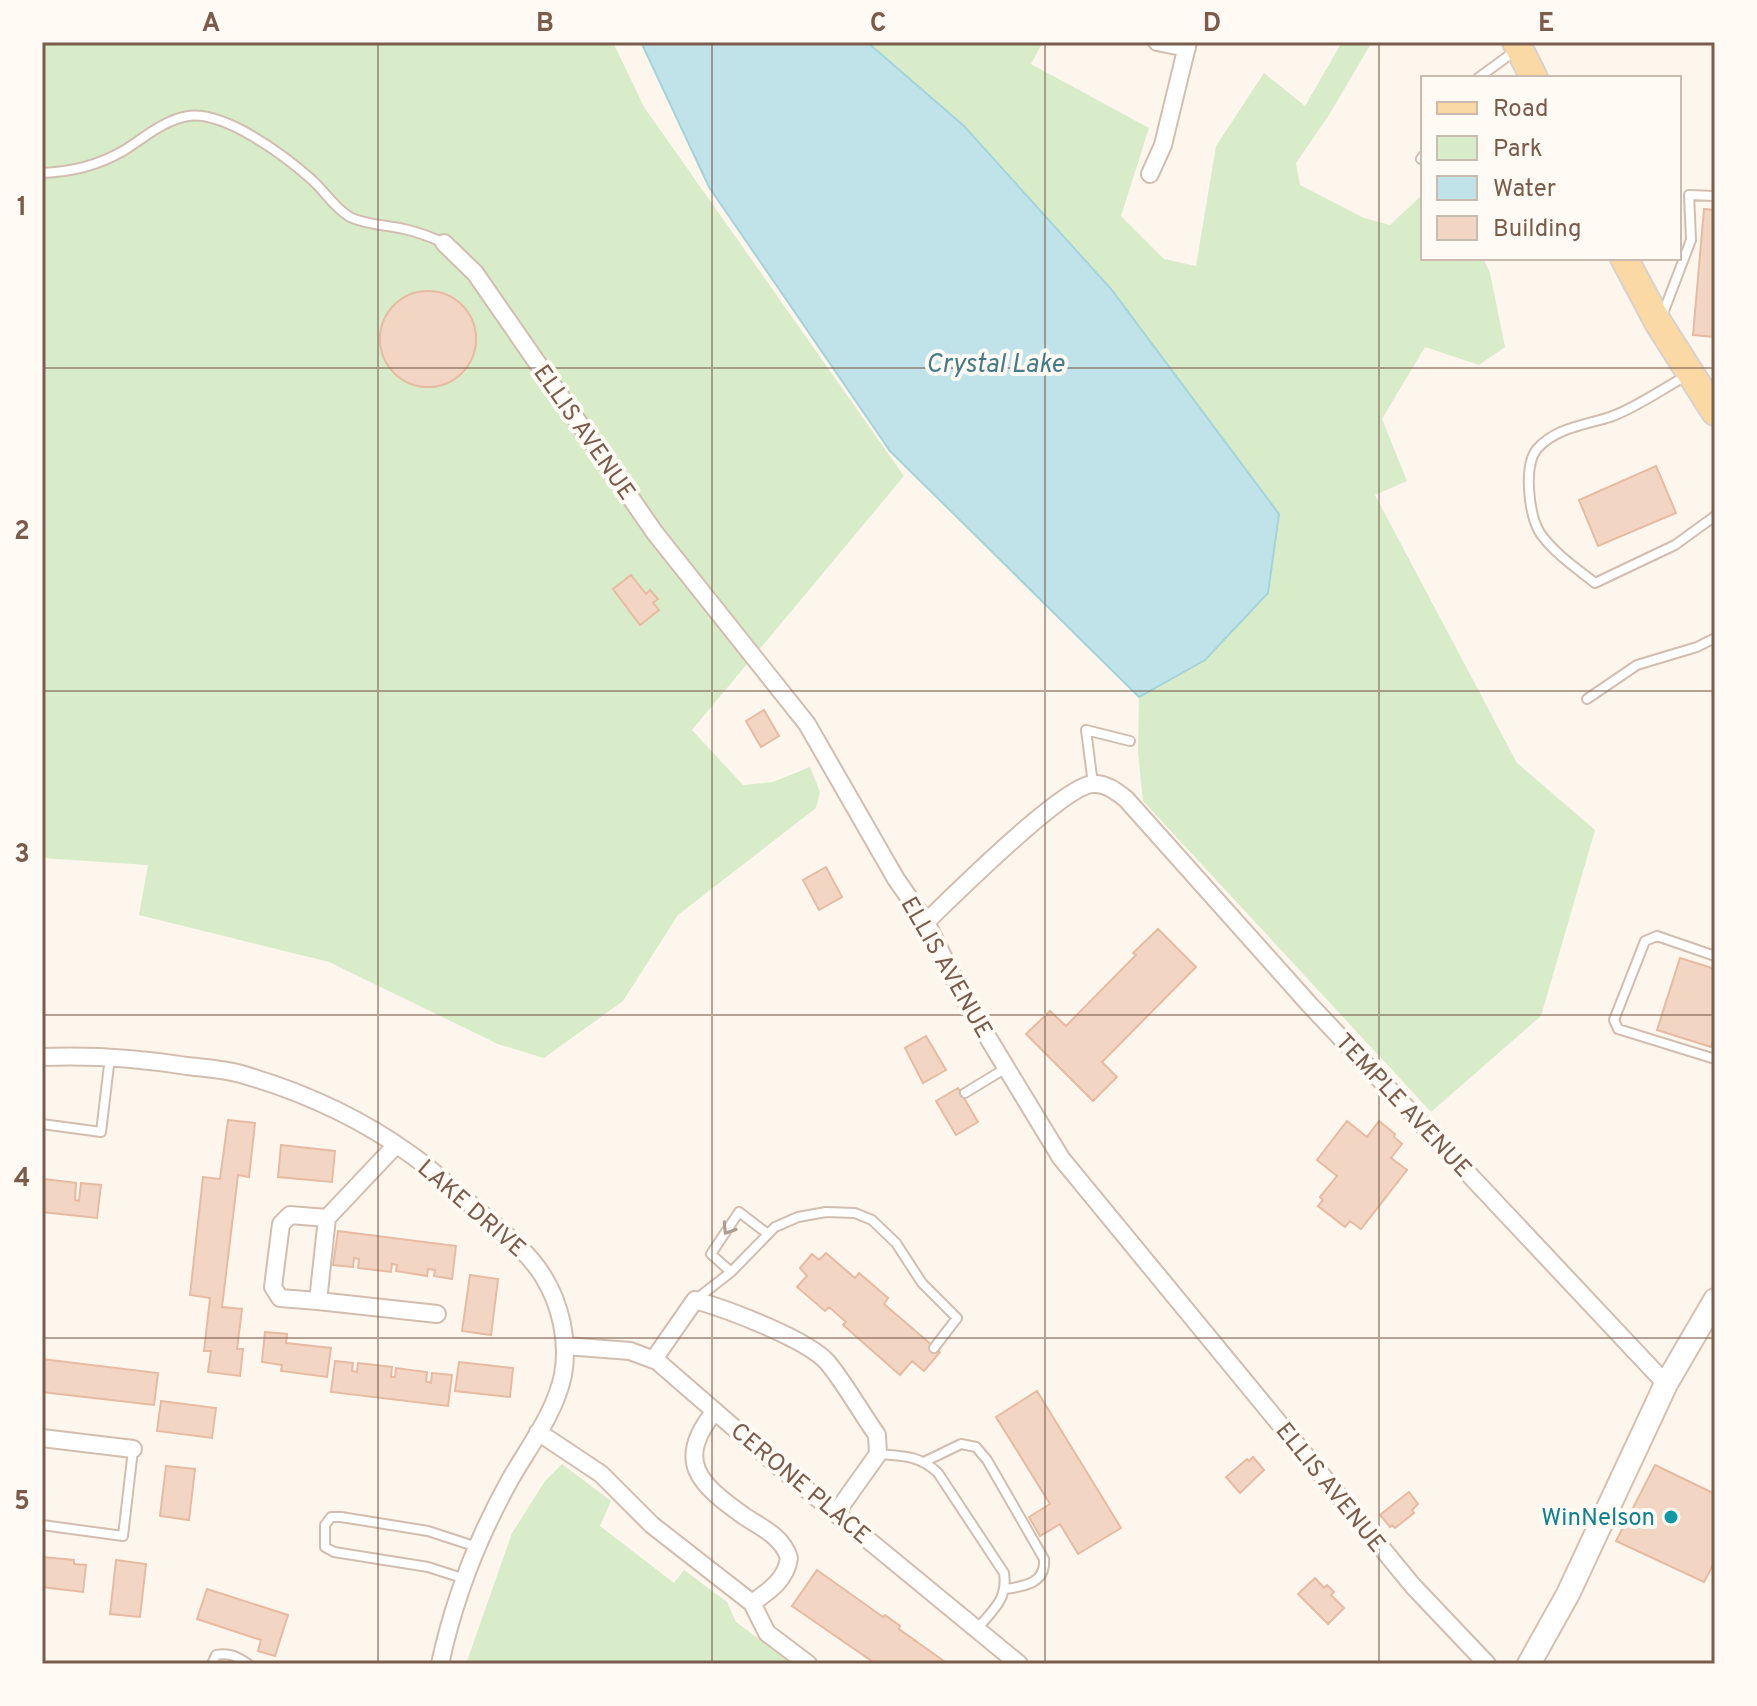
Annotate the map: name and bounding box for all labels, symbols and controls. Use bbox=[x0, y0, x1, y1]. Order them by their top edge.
text: A bbox=[202, 8, 220, 41]
text: B bbox=[536, 8, 554, 41]
text: C bbox=[870, 8, 886, 41]
text: D bbox=[1203, 8, 1221, 41]
text: E bbox=[1538, 8, 1554, 41]
legend bbox=[1421, 76, 1681, 260]
text: Road bbox=[1493, 95, 1549, 125]
text: Park bbox=[1493, 135, 1543, 165]
text: Water bbox=[1493, 175, 1556, 205]
text: 1 bbox=[17, 192, 27, 225]
text: Building bbox=[1493, 215, 1582, 245]
water label: Crystal Lake bbox=[926, 349, 1065, 382]
street label: ELLIS AVENUE bbox=[526, 360, 641, 507]
text: 2 bbox=[14, 516, 30, 549]
text: 3 bbox=[14, 839, 30, 872]
street label: ELLIS AVENUE bbox=[893, 892, 998, 1044]
street label: TEMPLE AVENUE bbox=[1328, 1028, 1477, 1185]
street label: LAKE DRIVE bbox=[410, 1154, 531, 1265]
text: 4 bbox=[14, 1163, 30, 1196]
one-way arrow bbox=[722, 1220, 737, 1234]
street label: CERONE PLACE bbox=[724, 1417, 876, 1552]
street label: ELLIS AVENUE bbox=[1268, 1417, 1391, 1559]
text: 5 bbox=[14, 1486, 30, 1519]
place label: WinNelson bbox=[1541, 1504, 1655, 1534]
marker: WinNelson bbox=[1662, 1508, 1680, 1526]

